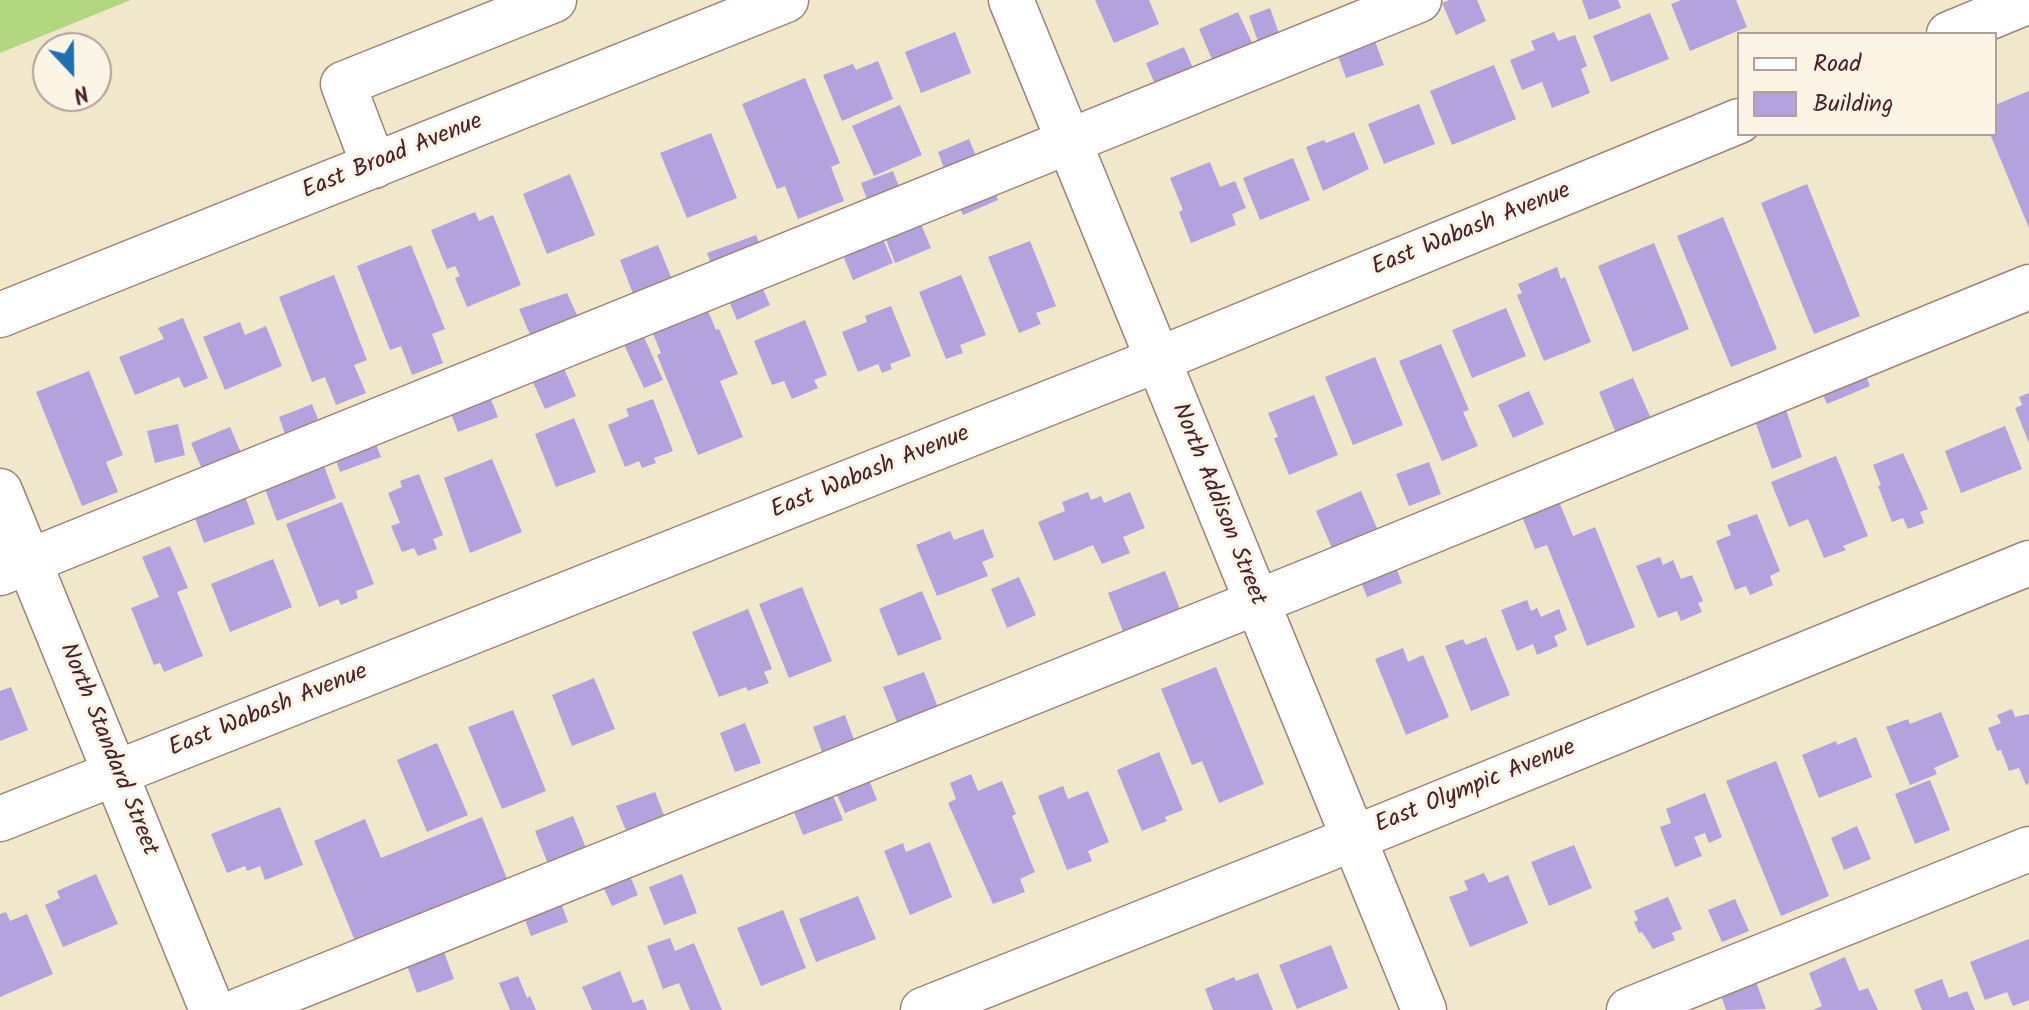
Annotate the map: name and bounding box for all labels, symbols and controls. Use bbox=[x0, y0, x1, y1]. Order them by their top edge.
north arrow bbox=[32, 32, 112, 112]
legend bbox=[1737, 32, 1997, 136]
text: Road bbox=[1813, 45, 1861, 84]
text: N bbox=[67, 74, 93, 112]
text: Building bbox=[1813, 85, 1893, 124]
street label: East Broad Avenue bbox=[299, 109, 487, 207]
street label: East Wabash Avenue bbox=[1368, 178, 1576, 284]
street label: North Addison Street bbox=[1163, 400, 1271, 610]
street label: East Wabash Avenue bbox=[767, 421, 975, 527]
street label: North Standard Street bbox=[51, 640, 163, 860]
street label: East Wabash Avenue bbox=[165, 659, 373, 765]
street label: East Olympic Avenue bbox=[1372, 735, 1580, 841]

